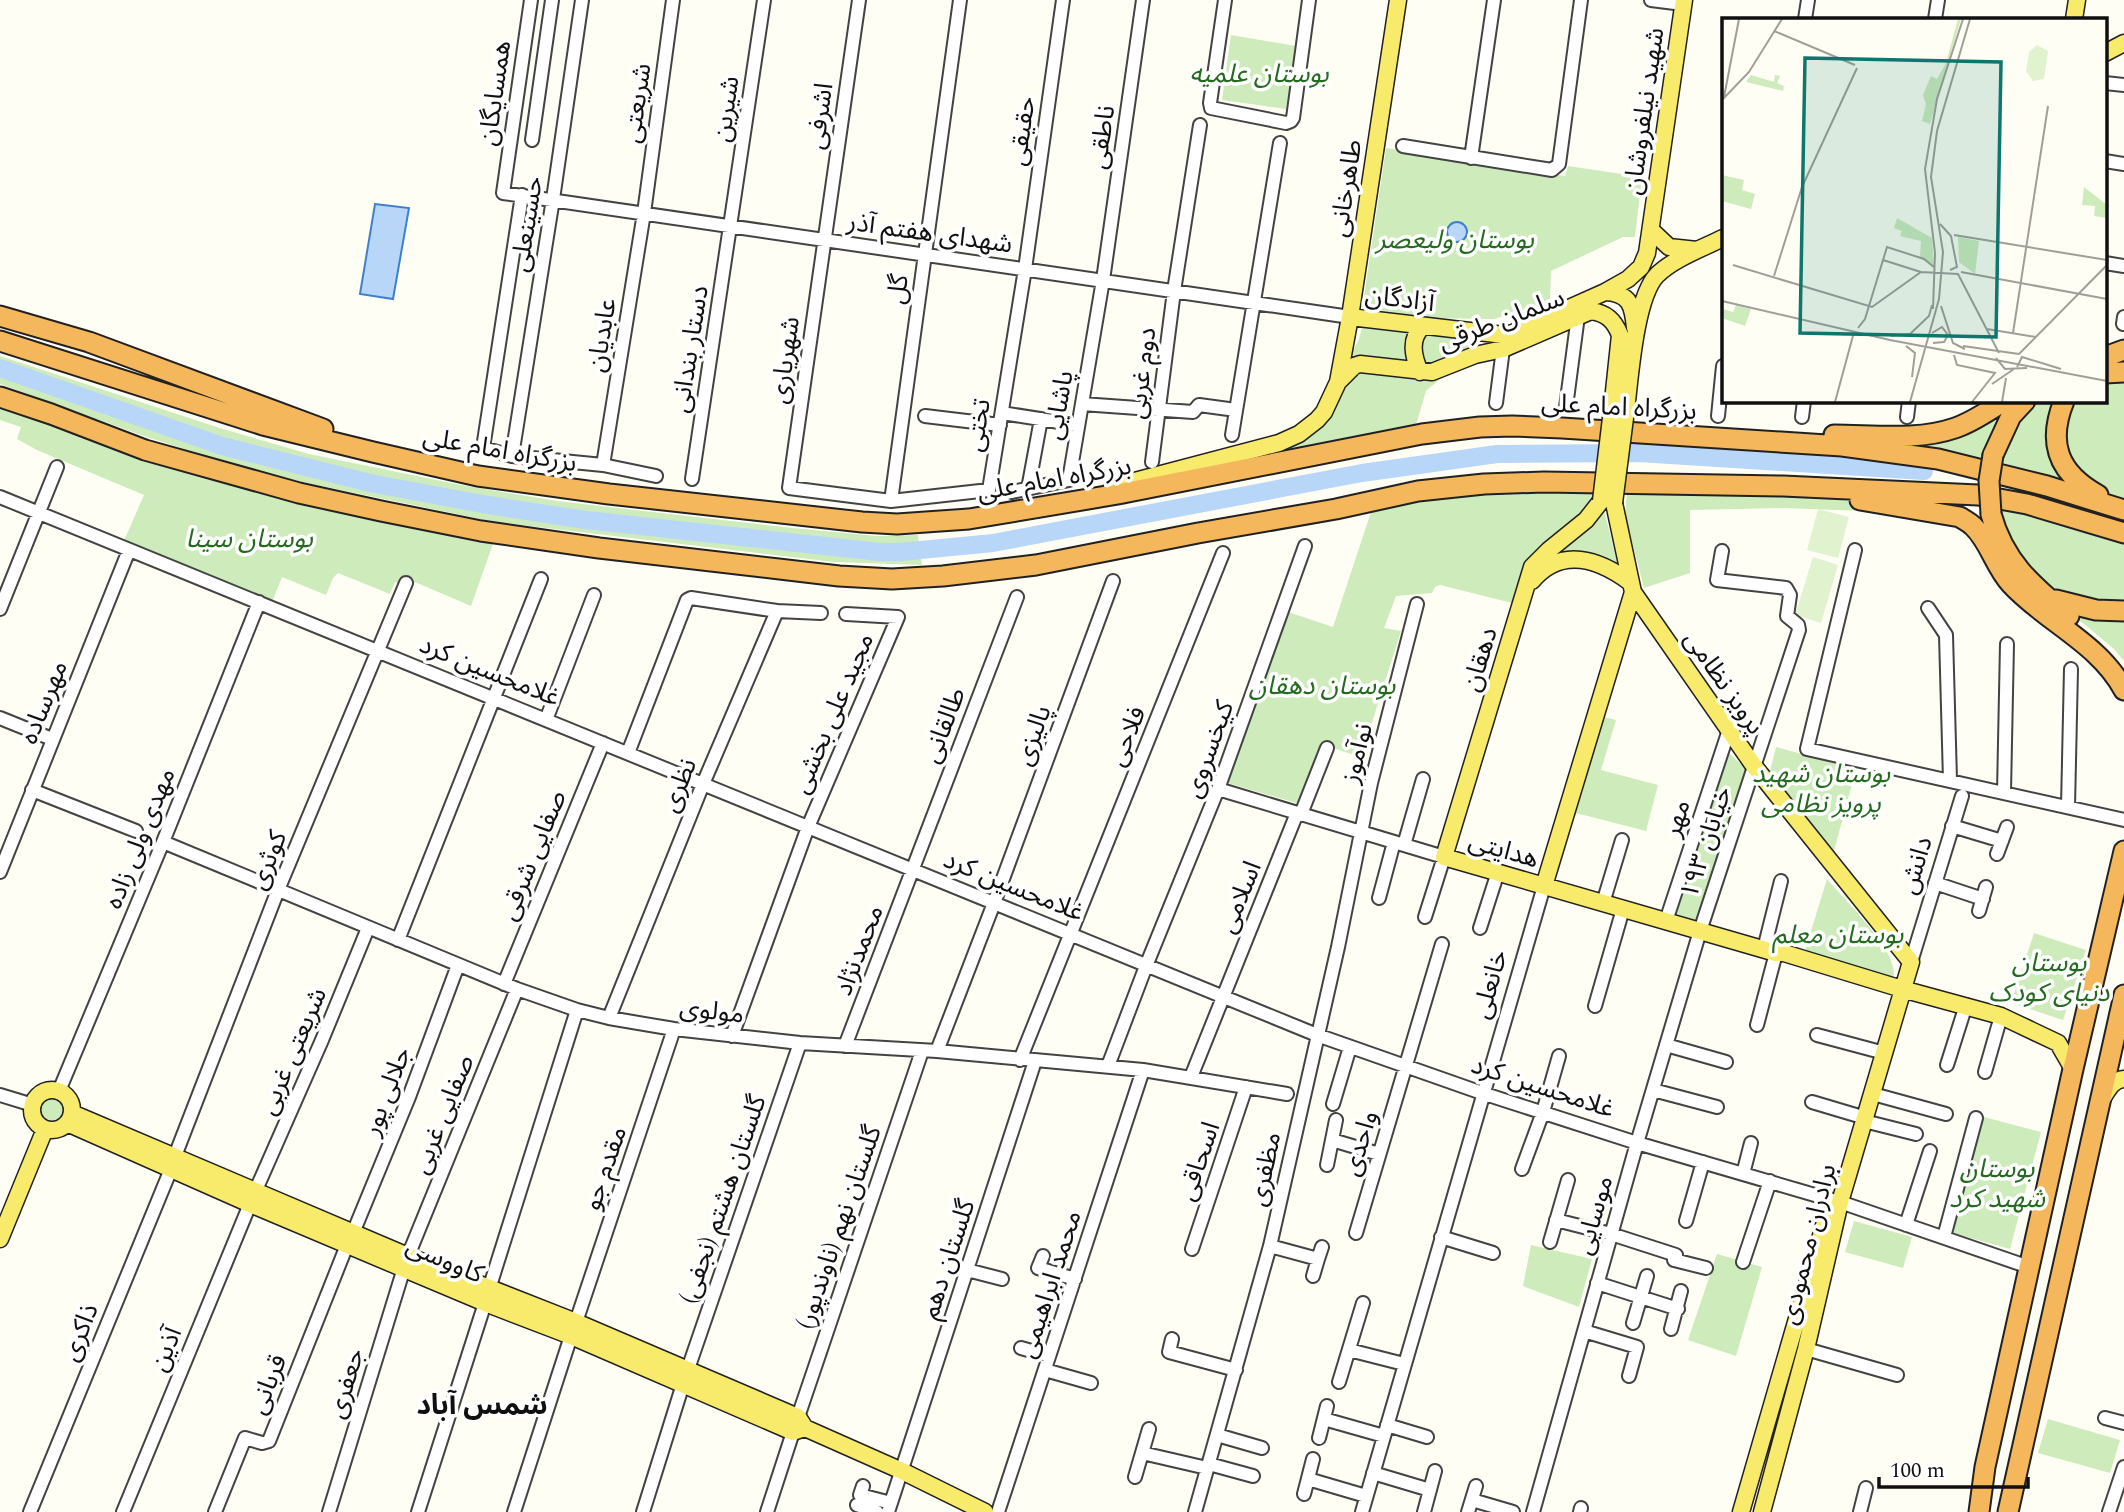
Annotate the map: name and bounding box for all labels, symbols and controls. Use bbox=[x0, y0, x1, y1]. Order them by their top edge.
inset map bbox=[1722, 18, 2106, 402]
street label: شهید نیلفروشان bbox=[1612, 25, 1676, 197]
street label: همسایگان bbox=[468, 38, 522, 148]
park label: بوستان علمیه bbox=[1189, 54, 1330, 94]
street label: شریعتی bbox=[612, 61, 662, 146]
street label: شیرین bbox=[702, 73, 750, 145]
street label: اشرفی bbox=[796, 80, 844, 152]
street label: حقیقی bbox=[997, 94, 1047, 169]
street label: ناطقی bbox=[1078, 103, 1126, 172]
street label: طاهرخانی bbox=[1319, 136, 1373, 240]
street label: حسینعلی bbox=[500, 173, 554, 275]
street label: شهدای هفتم آذر bbox=[844, 201, 1015, 264]
park label: بوستان ولیعصر bbox=[1374, 220, 1535, 260]
street label: گل bbox=[876, 271, 920, 307]
street label: آزادگان bbox=[1363, 275, 1438, 323]
street label: سلمان طرقی bbox=[1432, 277, 1571, 362]
street label: دستار بندانی bbox=[660, 283, 720, 416]
street label: عابدیان bbox=[576, 295, 628, 375]
street label: شهریاری bbox=[759, 314, 811, 406]
street label: دوم غربی bbox=[1117, 325, 1167, 421]
street label: پاشایی bbox=[1033, 367, 1085, 443]
street label: بزرگراه امام علی bbox=[1540, 383, 1698, 431]
street label: تختی bbox=[954, 396, 1002, 455]
street label: بزرگراه امام علی bbox=[420, 417, 580, 483]
street label: بزرگراه امام علی bbox=[974, 446, 1134, 512]
park label: بوستان سینا bbox=[185, 519, 314, 559]
street label: دهقان bbox=[1451, 622, 1509, 696]
street label: پرویز نظامی bbox=[1673, 622, 1775, 743]
street label: غلامحسین کرد bbox=[413, 625, 566, 717]
street label: مجید علی بخشی bbox=[781, 627, 885, 800]
street label: مهرساده bbox=[9, 654, 79, 750]
park label: بوستان دهقان bbox=[1249, 666, 1396, 706]
street label: طالقانی bbox=[911, 682, 977, 769]
street label: کیخسروی bbox=[1173, 695, 1245, 804]
street label: پالیزی bbox=[1004, 699, 1062, 771]
street label: فلاحی bbox=[1097, 700, 1157, 772]
street label: نوآموز bbox=[1330, 719, 1384, 789]
street label: نظری bbox=[650, 752, 708, 819]
park label: بوستان شهید پرویز نظامی bbox=[1752, 754, 1891, 824]
street label: مهدی ولی زاده bbox=[93, 762, 186, 915]
street label: خیابان ۱۹۳ bbox=[1669, 781, 1743, 904]
street label: صفایی شرقی bbox=[489, 784, 577, 927]
street label: مهر bbox=[1652, 794, 1702, 843]
street label: هدایتی bbox=[1464, 821, 1544, 879]
street label: کوثری bbox=[238, 824, 298, 896]
street label: دانش bbox=[1888, 831, 1944, 899]
street label: غلامحسین کرد bbox=[937, 840, 1090, 932]
street label: اسلامی bbox=[1207, 855, 1273, 940]
street label: محمدنژاد bbox=[823, 899, 895, 1002]
park label: بوستان معلم bbox=[1772, 915, 1904, 955]
park label: بوستان دنیای کودک bbox=[1989, 943, 2110, 1013]
street label: خانعلی bbox=[1461, 945, 1519, 1024]
street label: شریعتی غربی bbox=[248, 981, 338, 1121]
street label: مولوی bbox=[677, 987, 746, 1035]
street label: جلالی پور bbox=[351, 1041, 422, 1143]
street label: غلامحسین کرد bbox=[1466, 1045, 1620, 1129]
street label: صفایی غربی bbox=[401, 1048, 485, 1180]
street label: گلستان هشتم (نجفی) bbox=[668, 1089, 778, 1309]
street label: واحدی bbox=[1331, 1106, 1389, 1181]
street label: اسحاقی bbox=[1167, 1116, 1231, 1206]
street label: گلستان نهم (ناوندپور) bbox=[785, 1120, 893, 1335]
street label: مقدم جو bbox=[572, 1121, 638, 1216]
street label: مظفری bbox=[1238, 1128, 1292, 1210]
park label: بوستان شهید کرد bbox=[1949, 1149, 2046, 1219]
street label: برادران محمودی bbox=[1769, 1160, 1847, 1329]
street label: موسایی bbox=[1564, 1171, 1624, 1260]
street label: گلستان دهم bbox=[910, 1194, 986, 1325]
street label: محمد ابراهیمی bbox=[1007, 1205, 1093, 1363]
street label: کاووسی bbox=[399, 1226, 490, 1294]
street label: ذاکری bbox=[50, 1297, 110, 1367]
street label: آذین bbox=[139, 1320, 193, 1378]
street label: جعفری bbox=[316, 1343, 376, 1423]
street label: قربانی bbox=[238, 1348, 298, 1421]
district label: شمس آباد bbox=[416, 1384, 548, 1427]
scale bar bbox=[1879, 1446, 2028, 1490]
text: 100 m bbox=[1890, 1455, 1945, 1487]

